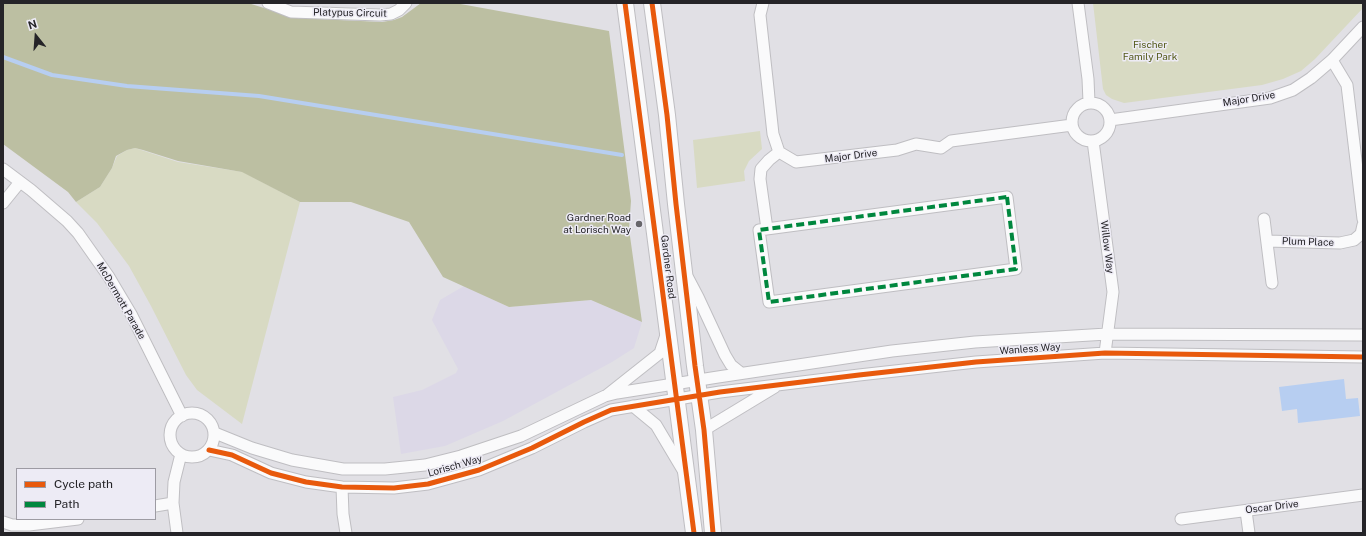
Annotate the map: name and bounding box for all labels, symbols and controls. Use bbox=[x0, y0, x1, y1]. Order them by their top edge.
street label: Platypus Circuit bbox=[313, 6, 387, 20]
north arrow bbox=[16, 16, 56, 56]
text: N bbox=[27, 18, 38, 32]
park label: Fischer Family Park bbox=[1123, 39, 1177, 62]
street label: Major Drive bbox=[1222, 89, 1276, 109]
street label: Major Drive bbox=[824, 147, 878, 165]
place label: Gardner Road at Lorisch Way bbox=[563, 212, 631, 236]
marker: Gardner Road at Lorisch Way bbox=[634, 219, 644, 229]
street label: Willow Way bbox=[1098, 220, 1116, 274]
street label: Gardner Road bbox=[658, 234, 678, 300]
street label: Plum Place bbox=[1282, 235, 1334, 249]
street label: McDermott Parade bbox=[94, 260, 148, 342]
street label: Wanless Way bbox=[999, 341, 1061, 357]
street label: Lorisch Way bbox=[426, 453, 484, 479]
legend bbox=[16, 468, 156, 520]
text: Cycle path bbox=[54, 477, 113, 491]
text: Path bbox=[54, 497, 80, 511]
street label: Oscar Drive bbox=[1245, 498, 1299, 516]

